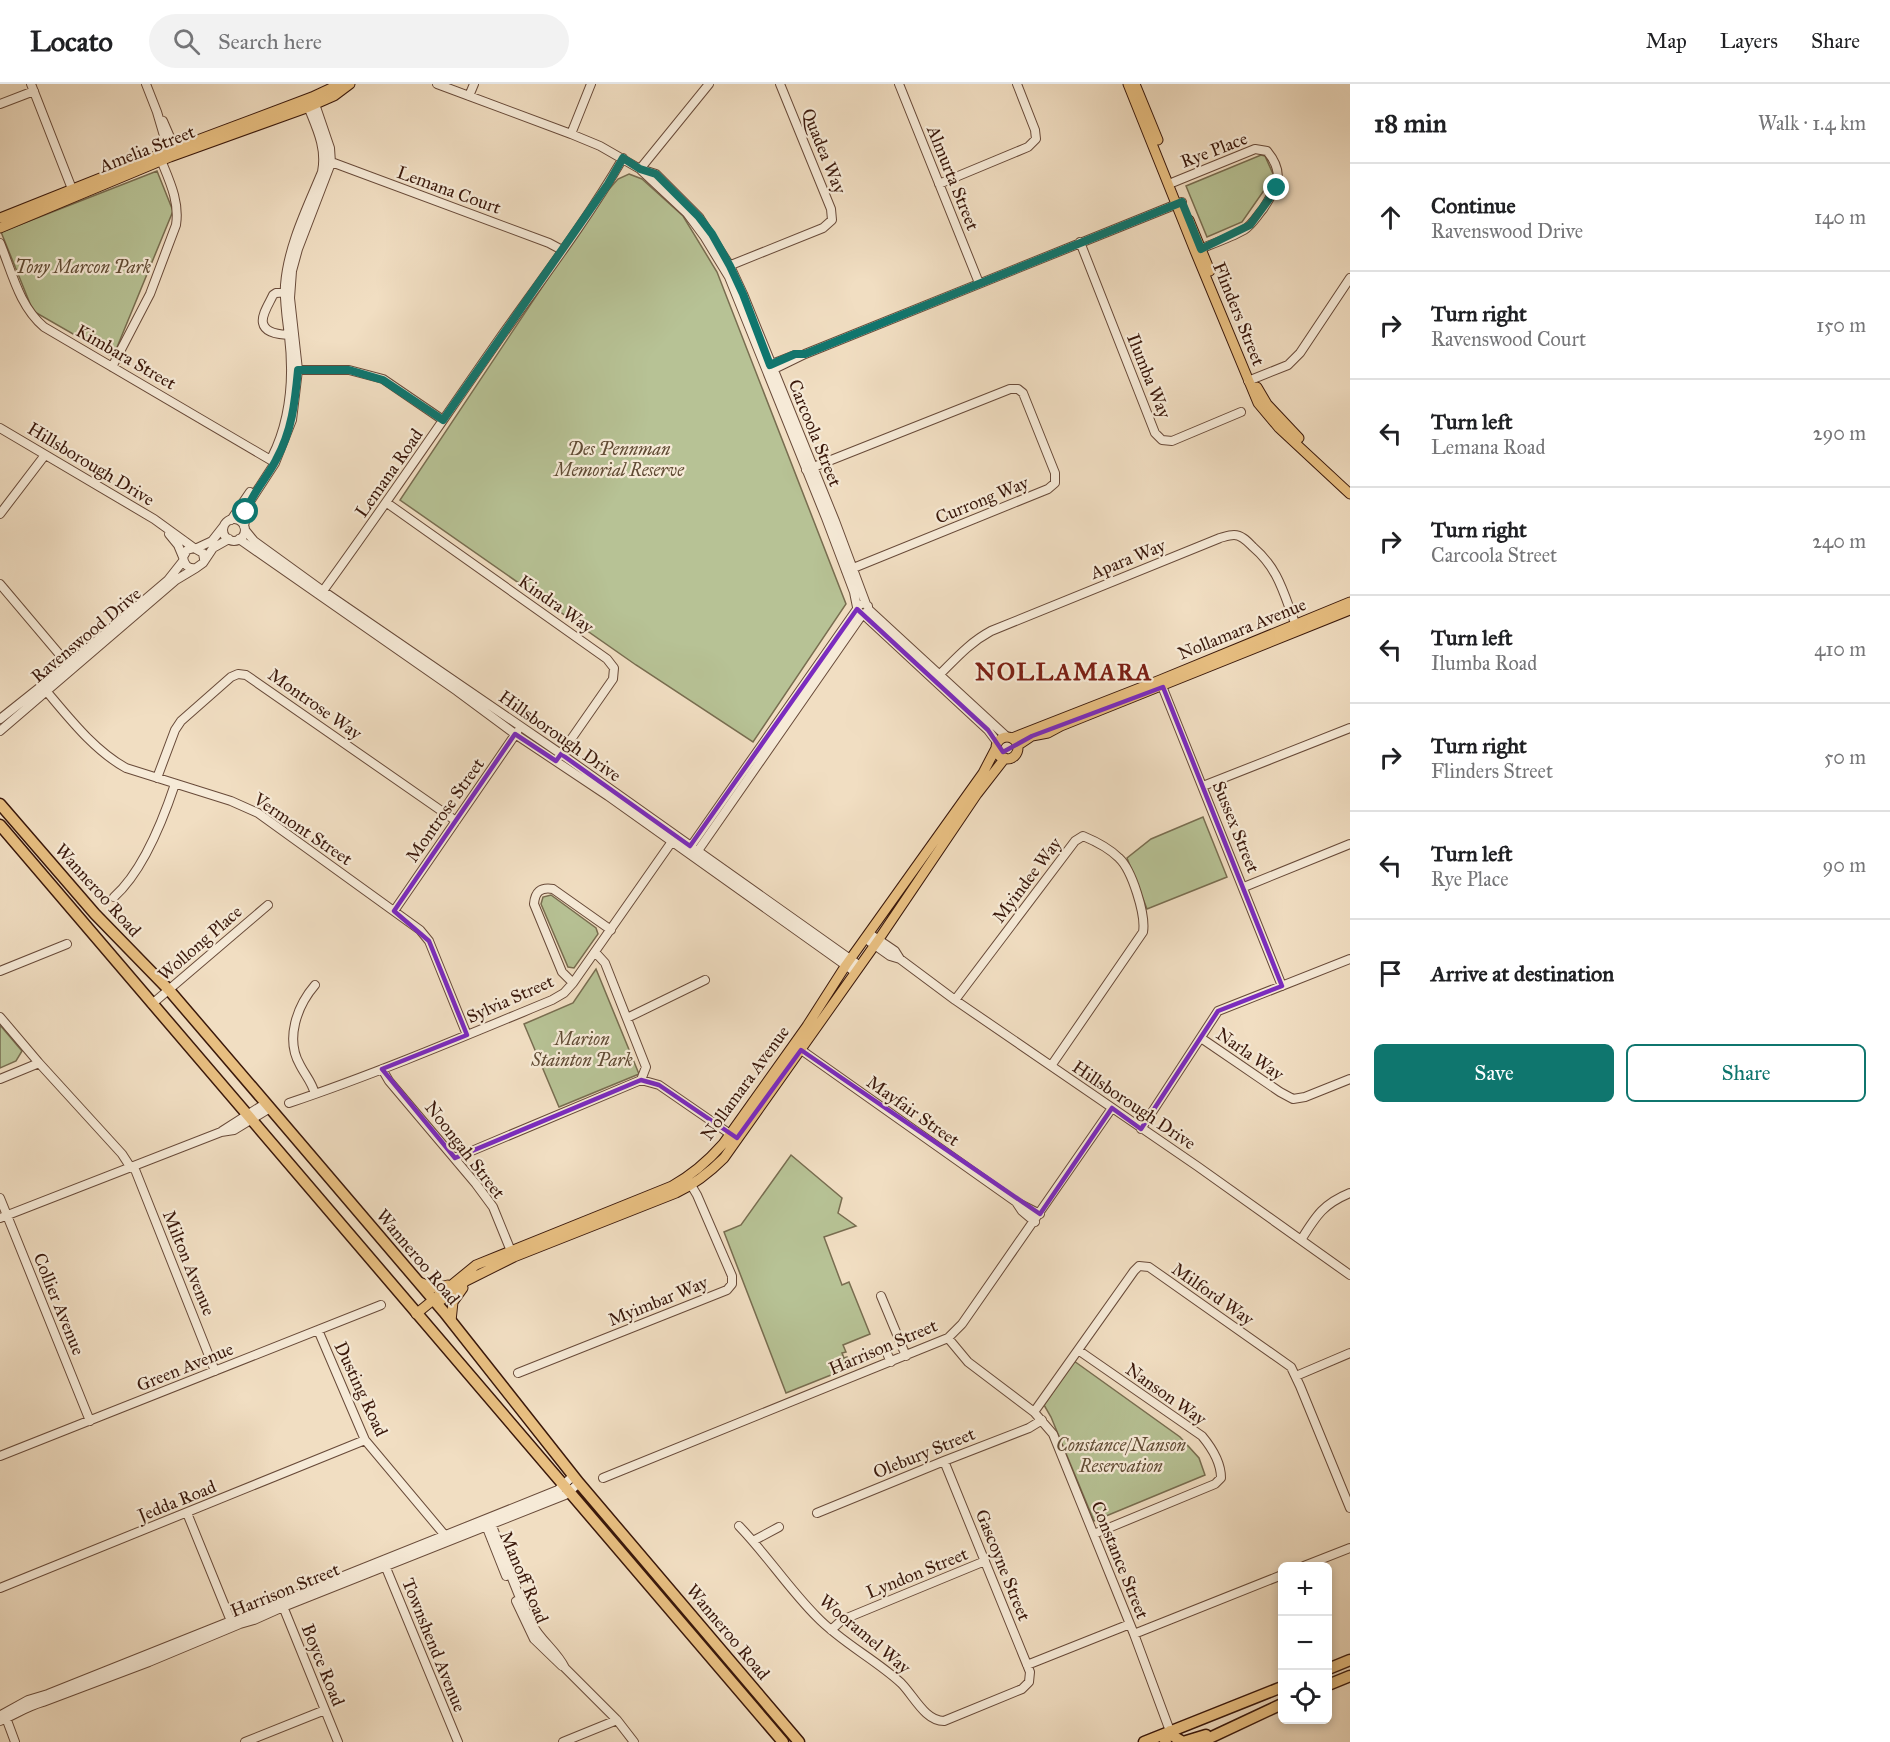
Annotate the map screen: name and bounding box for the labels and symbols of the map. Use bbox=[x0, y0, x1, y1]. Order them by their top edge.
street label: Quadea Way bbox=[797, 105, 851, 197]
street label: Amelia Street bbox=[95, 120, 199, 178]
street label: Almurta Street bbox=[922, 122, 984, 234]
street label: Rye Place bbox=[1178, 127, 1250, 173]
street label: Lemana Court bbox=[394, 161, 505, 219]
route end bbox=[1263, 174, 1289, 200]
park label: Tony Marcon Park bbox=[15, 256, 151, 278]
street label: Flinders Street bbox=[1208, 259, 1270, 370]
street label: Kimbara Street bbox=[72, 319, 181, 395]
street label: Ilumba Way bbox=[1122, 330, 1176, 422]
street label: Carcoola Street bbox=[784, 376, 847, 490]
street label: Hillsborough Drive bbox=[23, 417, 158, 511]
street label: Lemana Road bbox=[350, 424, 428, 522]
park label: Des Pennman Memorial Reserve bbox=[552, 438, 685, 481]
street label: Currong Way bbox=[932, 471, 1033, 530]
route start bbox=[232, 498, 258, 524]
street label: Apara Way bbox=[1086, 534, 1169, 584]
street label: Kindra Way bbox=[514, 570, 598, 638]
street label: Ravenswood Drive bbox=[26, 583, 146, 687]
street label: Nollamara Avenue bbox=[1175, 593, 1309, 665]
district label: NOLLAMARA bbox=[975, 657, 1153, 687]
street label: Montrose Way bbox=[264, 664, 367, 745]
street label: Hillsborough Drive bbox=[494, 686, 625, 787]
street label: Montrose Street bbox=[401, 753, 489, 866]
street label: Sussex Street bbox=[1208, 778, 1265, 877]
street label: Vermont Street bbox=[249, 787, 357, 870]
street label: Myindee Way bbox=[988, 833, 1067, 927]
street label: Wanneroo Road bbox=[50, 839, 146, 941]
street label: Wollong Place bbox=[153, 901, 247, 986]
street label: Sylvia Street bbox=[463, 970, 558, 1028]
street label: Nollamara Avenue bbox=[696, 1021, 794, 1145]
street label: Narla Way bbox=[1212, 1023, 1289, 1086]
park label: Marion Stainton Park bbox=[530, 1028, 633, 1071]
street label: Hillsborough Drive bbox=[1068, 1056, 1200, 1155]
street label: Mayfair Street bbox=[862, 1071, 964, 1151]
street label: Noongah Street bbox=[419, 1097, 510, 1204]
street label: Wanneroo Road bbox=[372, 1205, 464, 1309]
street label: Milton Avenue bbox=[158, 1207, 220, 1319]
street label: Collier Avenue bbox=[29, 1250, 89, 1358]
street label: Milford Way bbox=[1168, 1258, 1259, 1331]
street label: Myimbar Way bbox=[605, 1271, 712, 1331]
street label: Harrison Street bbox=[825, 1314, 941, 1380]
street label: Green Avenue bbox=[133, 1338, 237, 1396]
street label: Dusting Road bbox=[329, 1338, 393, 1440]
street label: Nanson Way bbox=[1121, 1358, 1211, 1430]
street label: Olebury Street bbox=[870, 1422, 979, 1483]
park label: Constance/Nanson Reservation bbox=[1056, 1434, 1186, 1477]
street label: Jedda Road bbox=[133, 1475, 220, 1528]
street label: Constance Street bbox=[1086, 1498, 1154, 1623]
street label: Gascoyne Street bbox=[971, 1506, 1036, 1625]
street label: Manoff Road bbox=[495, 1528, 553, 1626]
street label: Lyndon Street bbox=[863, 1542, 972, 1603]
street label: Harrison Street bbox=[227, 1558, 343, 1622]
street label: Townshend Avenue bbox=[397, 1575, 471, 1715]
street label: Wanneroo Road bbox=[682, 1580, 774, 1684]
street label: Wooramel Way bbox=[815, 1589, 916, 1679]
street label: Boyce Road bbox=[297, 1621, 349, 1709]

